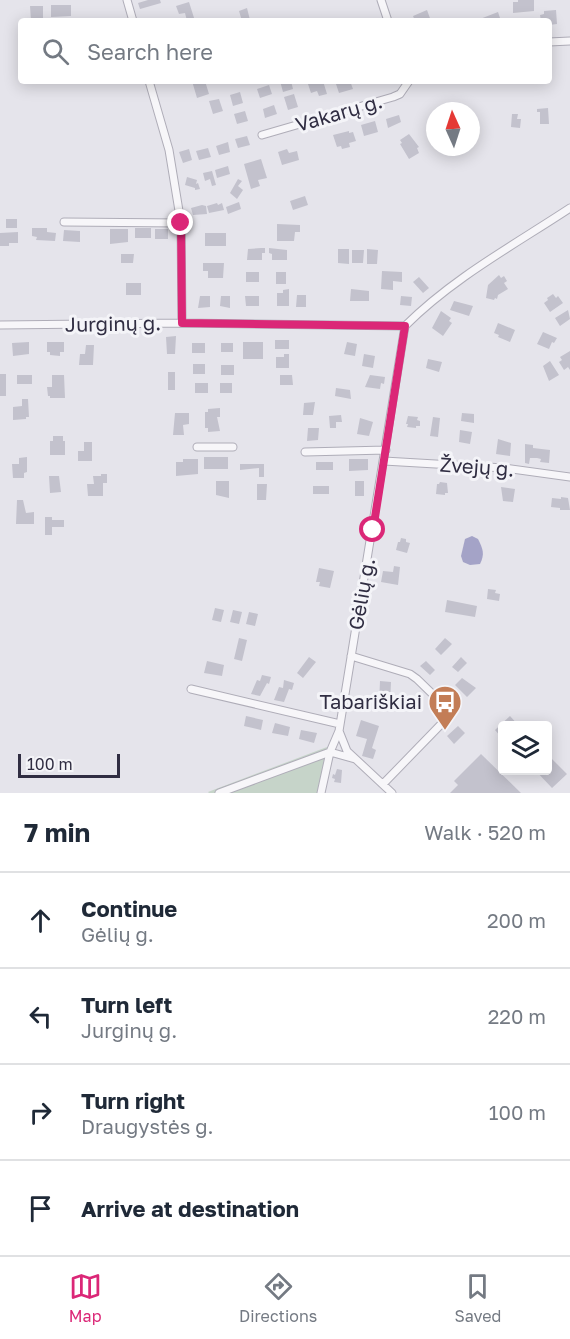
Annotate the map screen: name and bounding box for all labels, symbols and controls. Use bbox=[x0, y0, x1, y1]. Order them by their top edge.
search box bbox=[18, 18, 552, 84]
icon: search bbox=[39, 35, 72, 68]
text: Search here bbox=[87, 38, 213, 65]
street label: Vakarų g. bbox=[293, 88, 385, 136]
north arrow bbox=[426, 102, 480, 156]
route end bbox=[167, 209, 193, 235]
street label: Jurginų g. bbox=[65, 310, 161, 336]
street label: Žvejų g. bbox=[439, 451, 515, 481]
route start bbox=[359, 516, 385, 542]
street label: Gėlių g. bbox=[343, 556, 379, 632]
bus stop icon: Tabariškiai bbox=[427, 684, 463, 731]
place label: Tabariškiai bbox=[319, 689, 422, 713]
map controls bbox=[498, 721, 552, 775]
button: layers bbox=[498, 721, 552, 775]
scale bar bbox=[18, 751, 120, 778]
text: 100 m bbox=[27, 754, 73, 774]
text: 7 min bbox=[24, 817, 90, 848]
text: Walk · 520 m bbox=[424, 820, 546, 844]
text: Continue bbox=[81, 895, 177, 922]
icon: ahead bbox=[24, 904, 57, 937]
text: 200 m bbox=[487, 908, 546, 932]
text: Gėlių g. bbox=[81, 922, 154, 946]
text: Turn left bbox=[81, 991, 172, 1018]
icon: left bbox=[24, 1000, 57, 1033]
text: 220 m bbox=[488, 1004, 546, 1028]
text: Jurginų g. bbox=[81, 1018, 177, 1042]
text: Turn right bbox=[81, 1087, 185, 1114]
icon: right bbox=[24, 1096, 57, 1129]
text: 100 m bbox=[489, 1100, 546, 1124]
text: Draugystės g. bbox=[81, 1114, 214, 1138]
icon: arrive bbox=[24, 1192, 57, 1225]
text: Arrive at destination bbox=[81, 1195, 299, 1222]
tab: Map bbox=[69, 1270, 102, 1326]
tab: Directions bbox=[239, 1270, 317, 1326]
tab: Saved bbox=[455, 1270, 501, 1326]

